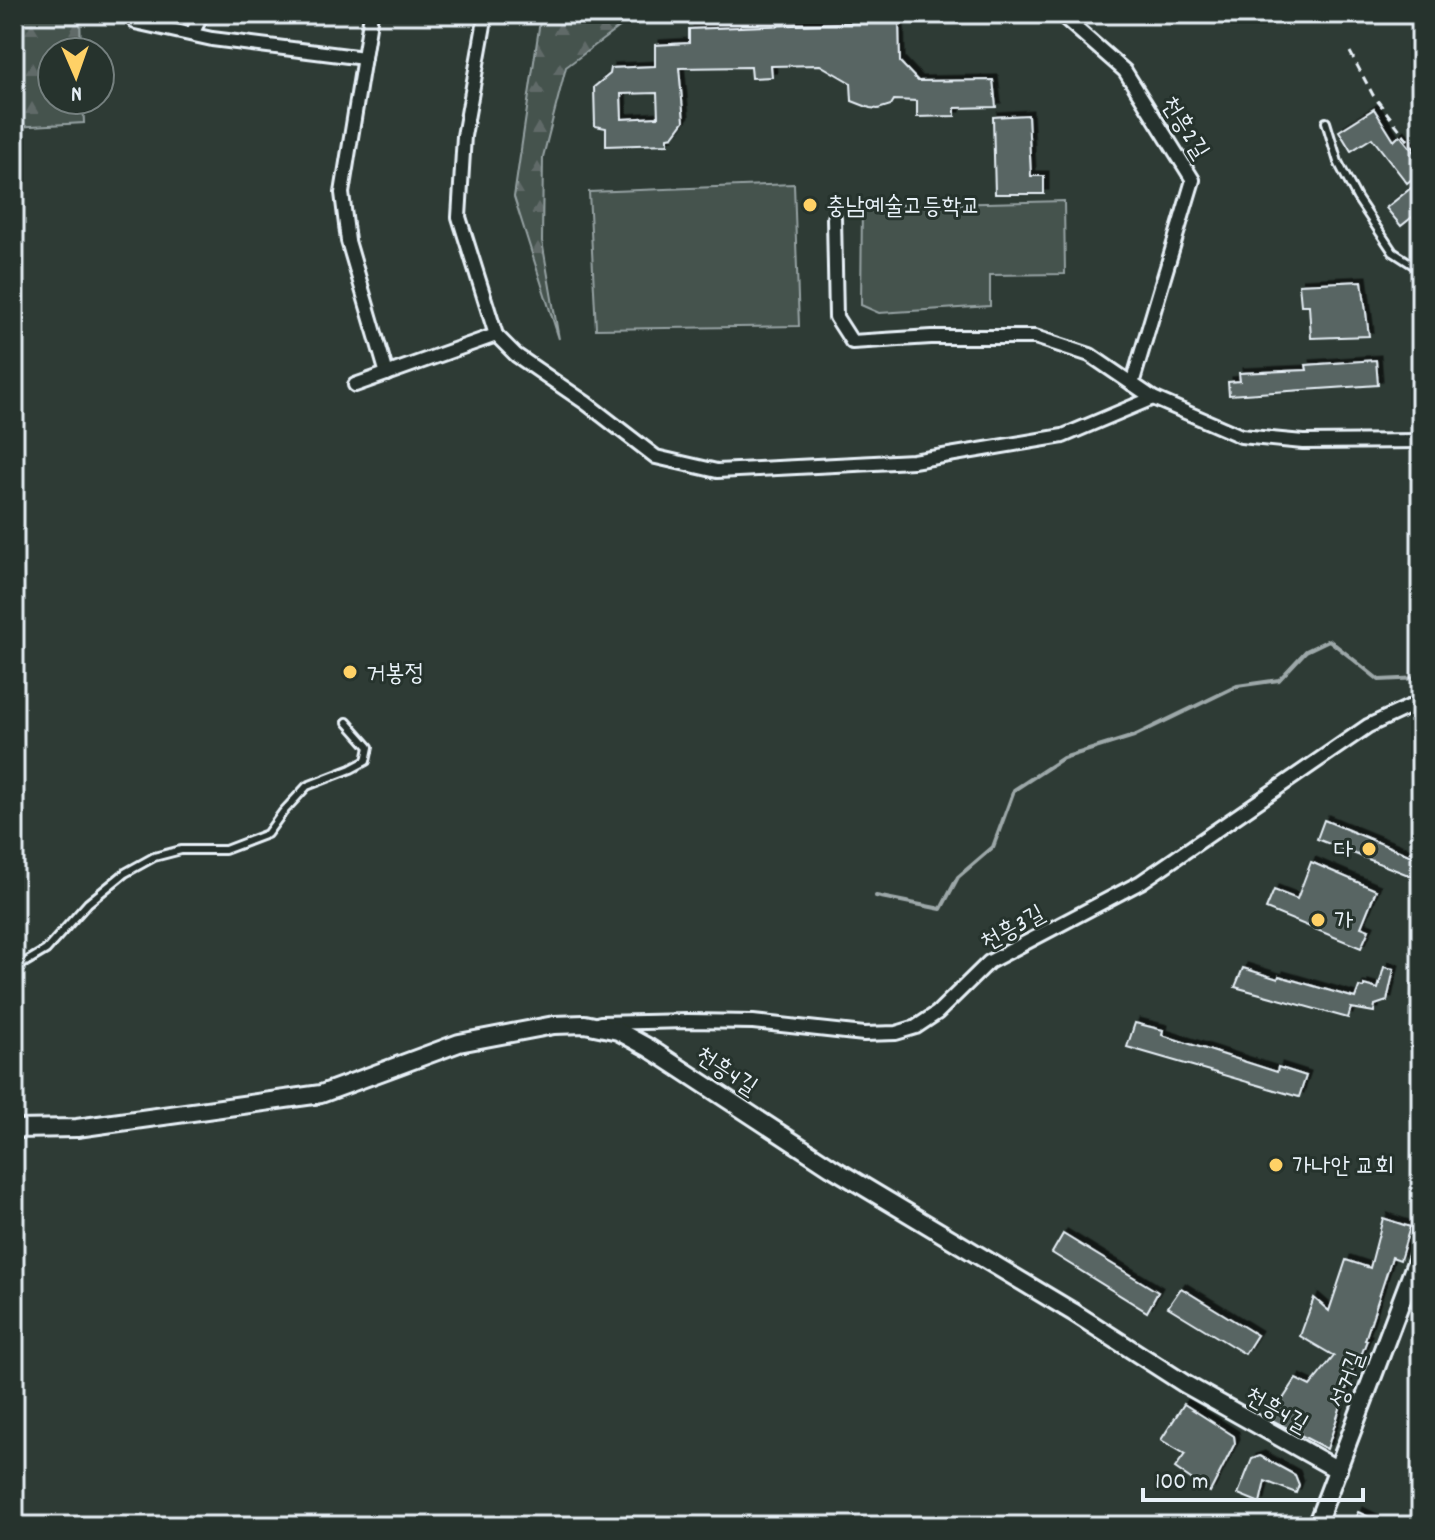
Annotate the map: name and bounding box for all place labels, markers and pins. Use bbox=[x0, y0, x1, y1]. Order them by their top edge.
place label: 충남예술고등학교 bbox=[826, 191, 981, 225]
marker: 충남예술고등학교 bbox=[801, 196, 819, 214]
place label: 거봉정 bbox=[366, 658, 424, 692]
marker: 거봉정 bbox=[341, 663, 359, 681]
place label: 다 bbox=[1334, 835, 1354, 869]
marker: 다 bbox=[1360, 840, 1378, 858]
place label: 가 bbox=[1334, 906, 1353, 940]
marker: 가 bbox=[1309, 911, 1327, 929]
place label: 가나안 교회 bbox=[1292, 1151, 1394, 1185]
marker: 가나안 교회 bbox=[1267, 1156, 1285, 1174]

